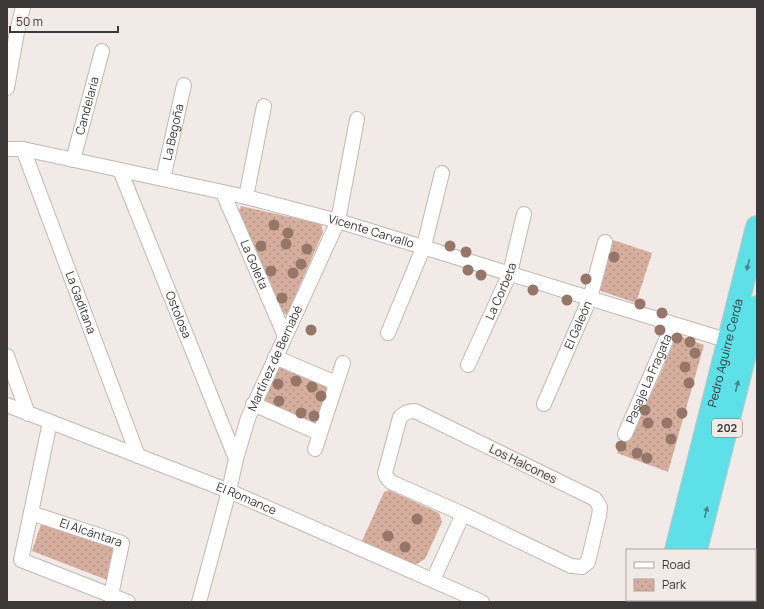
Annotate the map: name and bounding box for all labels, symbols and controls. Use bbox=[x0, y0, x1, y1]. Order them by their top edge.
scale bar bbox=[10, 8, 118, 34]
text: 50 m bbox=[16, 13, 43, 30]
street label: Candelaria bbox=[71, 75, 103, 137]
street label: La Begoña bbox=[158, 102, 188, 162]
street label: Vicente Carvallo bbox=[327, 210, 416, 252]
street label: La Goleta bbox=[236, 237, 273, 292]
one-way arrow bbox=[744, 258, 750, 271]
street label: La Corbeta bbox=[481, 261, 520, 322]
street label: La Gaditana bbox=[62, 269, 100, 336]
street label: Ostolosa bbox=[161, 288, 196, 341]
street label: Pedro Aguirre Cerda bbox=[703, 297, 747, 409]
street label: El Galeón bbox=[560, 298, 596, 352]
street label: Martínez de Bernabé bbox=[243, 302, 306, 414]
street label: Pasaje La Fragata bbox=[621, 331, 676, 426]
one-way arrow bbox=[735, 380, 741, 392]
road number: 202 bbox=[712, 419, 742, 437]
street label: Los Halcones bbox=[486, 440, 560, 487]
street label: El Romance bbox=[214, 478, 279, 519]
one-way arrow bbox=[703, 506, 709, 518]
street label: El Alcántara bbox=[57, 514, 125, 551]
legend bbox=[626, 549, 756, 601]
text: Road bbox=[662, 556, 690, 573]
text: Park bbox=[662, 576, 687, 593]

